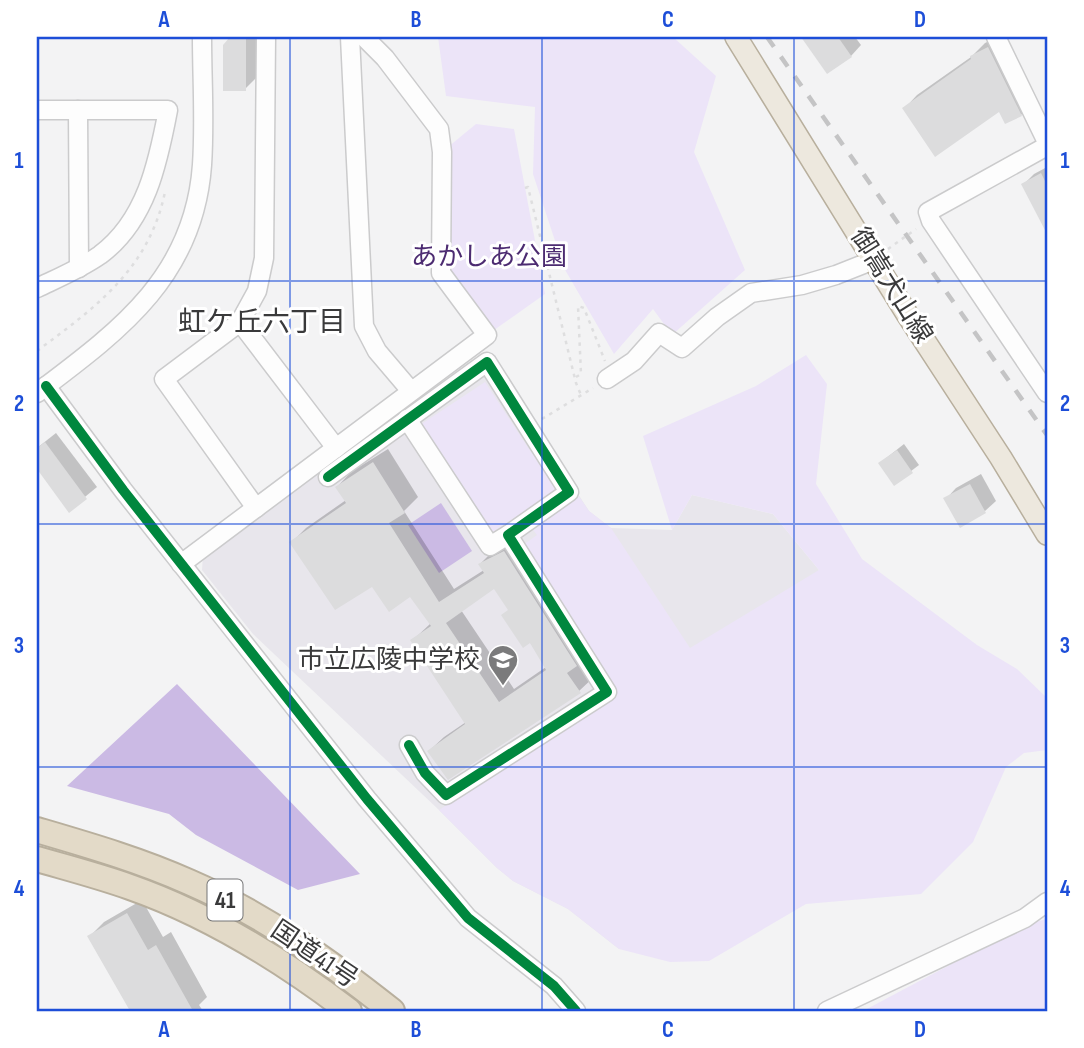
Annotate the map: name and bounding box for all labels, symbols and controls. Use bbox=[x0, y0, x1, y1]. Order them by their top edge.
text: A bbox=[158, 6, 171, 34]
text: B bbox=[411, 6, 422, 34]
text: C bbox=[662, 6, 674, 34]
text: D bbox=[914, 6, 926, 34]
text: 1 bbox=[14, 147, 24, 175]
text: 1 bbox=[1060, 147, 1070, 175]
street label: 御嵩犬山線 bbox=[843, 223, 939, 349]
park label: あかしあ公園 bbox=[411, 242, 567, 273]
district label: 虹ケ丘六丁目 bbox=[178, 306, 346, 339]
text: 2 bbox=[14, 390, 24, 418]
text: 2 bbox=[1060, 390, 1070, 418]
text: 3 bbox=[14, 632, 24, 660]
text: 3 bbox=[1060, 632, 1070, 660]
school or university icon: 市立広陵中学校 bbox=[486, 643, 520, 687]
place label: 市立広陵中学校 bbox=[298, 645, 480, 676]
text: 4 bbox=[14, 875, 25, 903]
text: 4 bbox=[1060, 875, 1071, 903]
road number: 41 bbox=[208, 880, 243, 920]
street label: 国道41号 bbox=[265, 915, 363, 995]
text: A bbox=[158, 1016, 171, 1044]
text: B bbox=[411, 1016, 422, 1044]
text: C bbox=[662, 1016, 674, 1044]
text: D bbox=[914, 1016, 926, 1044]

